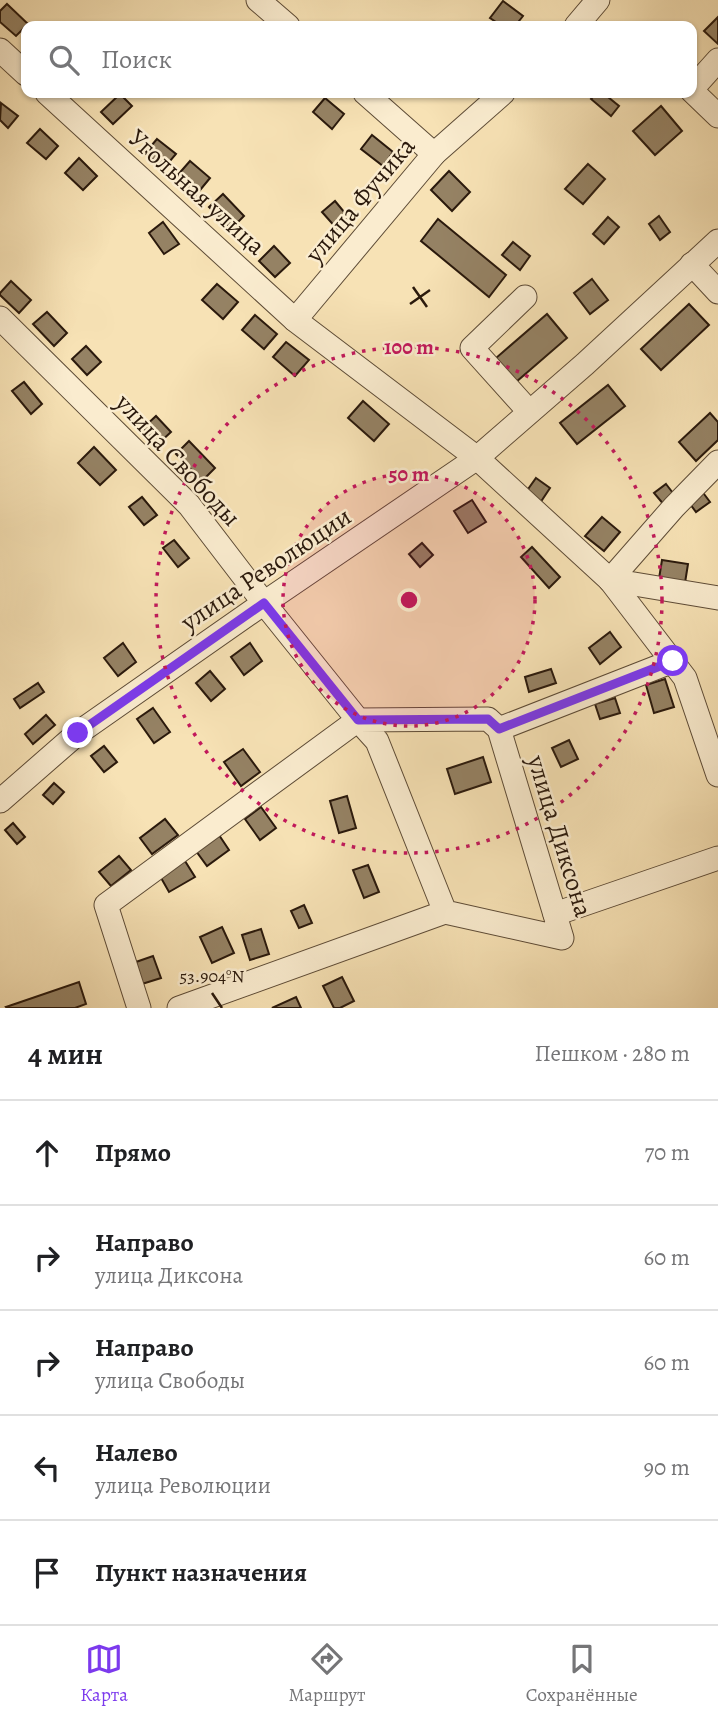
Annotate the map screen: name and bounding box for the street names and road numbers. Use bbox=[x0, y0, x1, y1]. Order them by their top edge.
street label: Угольная улица bbox=[121, 121, 273, 263]
street label: улица Фучика bbox=[296, 130, 423, 271]
street label: улица Свободы bbox=[107, 385, 249, 534]
street label: улица Революции bbox=[173, 499, 358, 640]
street label: улица Диксона bbox=[518, 750, 601, 921]

